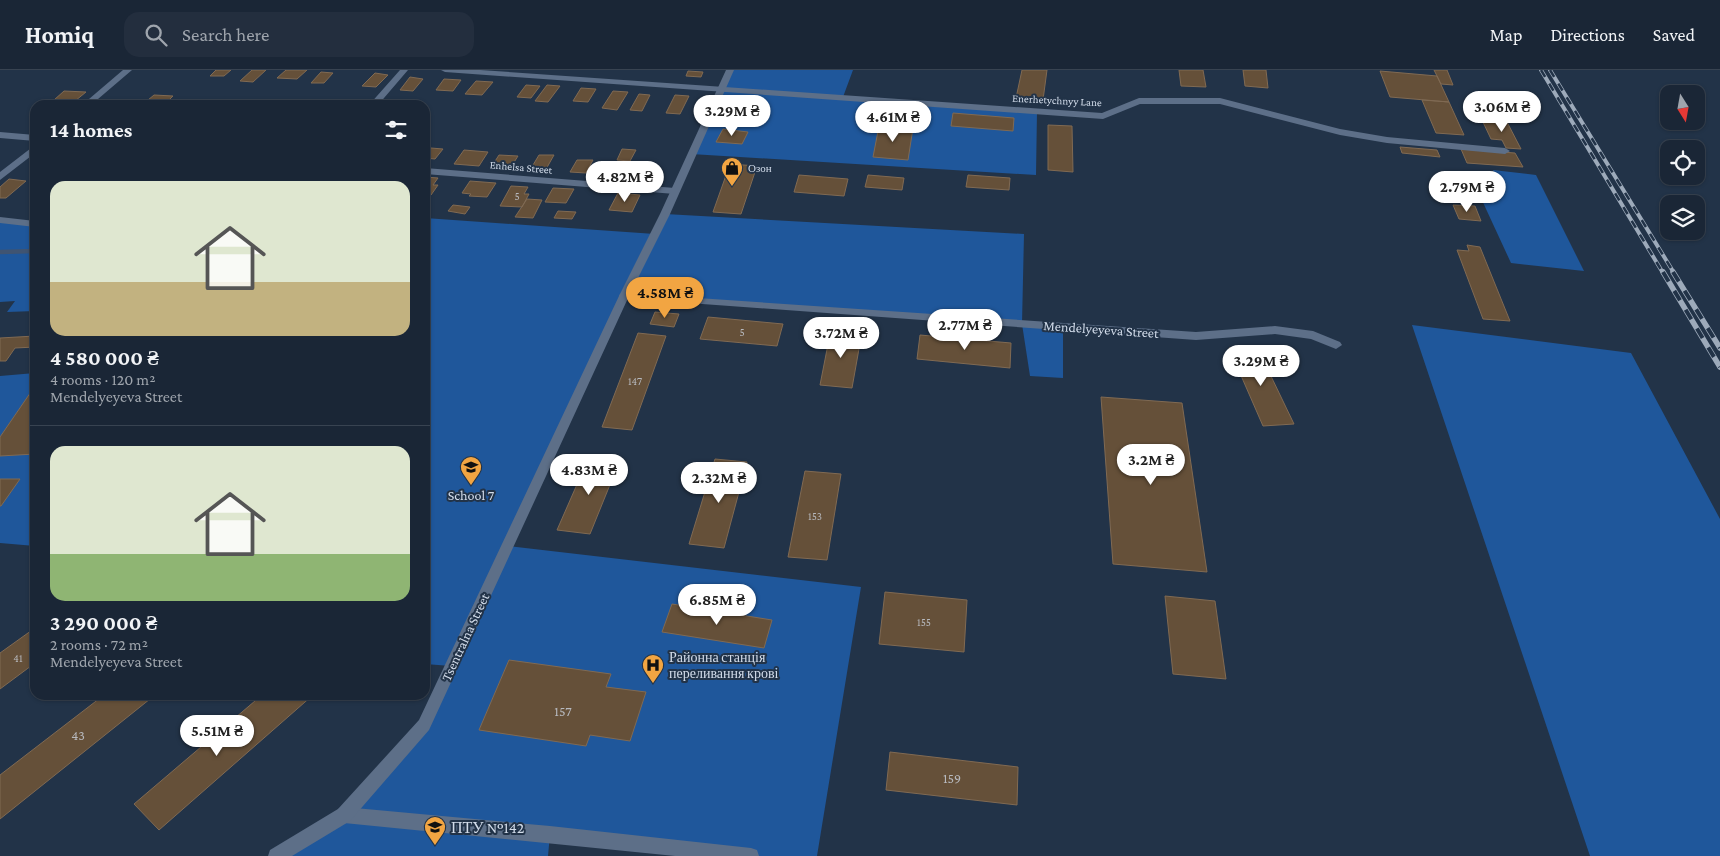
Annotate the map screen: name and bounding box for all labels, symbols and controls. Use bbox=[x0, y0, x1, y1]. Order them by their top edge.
search box bbox=[124, 12, 474, 57]
text: Homiq bbox=[25, 21, 94, 48]
icon: search bbox=[142, 21, 170, 49]
text: Search here bbox=[182, 24, 269, 45]
text: Map bbox=[1490, 25, 1522, 45]
text: Directions bbox=[1550, 25, 1625, 45]
text: Saved bbox=[1653, 25, 1695, 45]
north arrow bbox=[1660, 85, 1705, 130]
map controls bbox=[1660, 85, 1705, 240]
pin: 3.06M ₴ bbox=[1456, 90, 1548, 133]
street label: Enerhetychnyy Lane bbox=[1012, 92, 1102, 109]
pin: 3.29M ₴ bbox=[686, 94, 778, 137]
text: 3.06M ₴ bbox=[1474, 98, 1530, 115]
pin: 4.61M ₴ bbox=[847, 100, 939, 143]
text: 3.29M ₴ bbox=[705, 102, 759, 119]
text: 4.61M ₴ bbox=[866, 108, 920, 125]
icon: filters bbox=[382, 116, 410, 144]
text: 14 homes bbox=[50, 118, 132, 142]
button: locate bbox=[1660, 140, 1705, 185]
shop icon: Озон bbox=[720, 156, 744, 187]
street label: Enhelsa Street bbox=[489, 158, 553, 176]
pin: 4.82M ₴ bbox=[579, 160, 671, 203]
place label: Озон bbox=[748, 162, 772, 174]
text: 4.82M ₴ bbox=[597, 168, 653, 185]
pin: 2.79M ₴ bbox=[1421, 170, 1513, 213]
text: 2.79M ₴ bbox=[1440, 178, 1494, 195]
house number: 5 bbox=[514, 190, 520, 202]
button: layers bbox=[1660, 195, 1705, 240]
icon: home bbox=[185, 213, 275, 303]
pin: 4.58M ₴ bbox=[619, 276, 711, 319]
text: 4.58M ₴ bbox=[637, 284, 693, 301]
pin: 2.77M ₴ bbox=[919, 308, 1011, 351]
pin: 3.72M ₴ bbox=[795, 316, 887, 359]
text: 2.77M ₴ bbox=[938, 316, 992, 333]
street label: Mendelyeyeva Street bbox=[1043, 317, 1160, 341]
text: 3.72M ₴ bbox=[814, 324, 868, 341]
house number: 5 bbox=[739, 326, 745, 338]
pin: 3.29M ₴ bbox=[1215, 344, 1307, 387]
text: 4 580 000 ₴ bbox=[50, 346, 159, 370]
text: 3.29M ₴ bbox=[1234, 352, 1288, 369]
text: 4 rooms · 120 m² bbox=[50, 371, 155, 388]
house number: 147 bbox=[628, 375, 642, 387]
text: Mendelyeyeva Street bbox=[50, 388, 182, 405]
pin: 3.2M ₴ bbox=[1110, 444, 1192, 486]
text: 3.2M ₴ bbox=[1128, 451, 1174, 468]
pin: 4.83M ₴ bbox=[543, 454, 635, 496]
school or university icon: School 7 bbox=[459, 455, 483, 486]
text: 4.83M ₴ bbox=[561, 461, 617, 478]
pin: 2.32M ₴ bbox=[673, 462, 765, 504]
text: 2.32M ₴ bbox=[692, 469, 746, 486]
icon: home bbox=[185, 479, 275, 569]
place label: School 7 bbox=[448, 487, 495, 503]
house number: 153 bbox=[808, 510, 822, 522]
pin: 6.85M ₴ bbox=[671, 584, 763, 626]
street label: Tsentralna Street bbox=[438, 590, 493, 684]
text: 6.85M ₴ bbox=[689, 591, 745, 608]
text: 3 290 000 ₴ bbox=[50, 611, 157, 635]
house number: 155 bbox=[917, 616, 931, 628]
text: 2 rooms · 72 m² bbox=[50, 636, 148, 653]
place label: Районна станція переливання крові bbox=[669, 649, 778, 681]
house number: 41 bbox=[13, 652, 23, 664]
text: Mendelyeyeva Street bbox=[50, 653, 182, 670]
hospital icon: Районна станція переливання крові bbox=[641, 653, 665, 684]
house number: 157 bbox=[554, 703, 572, 719]
pin: 5.51M ₴ bbox=[171, 714, 263, 757]
text: 5.51M ₴ bbox=[191, 722, 243, 739]
house number: 43 bbox=[71, 727, 85, 743]
house number: 159 bbox=[943, 770, 961, 786]
school or university icon: ПТУ №142 bbox=[423, 815, 447, 846]
place label: ПТУ №142 bbox=[451, 819, 525, 836]

